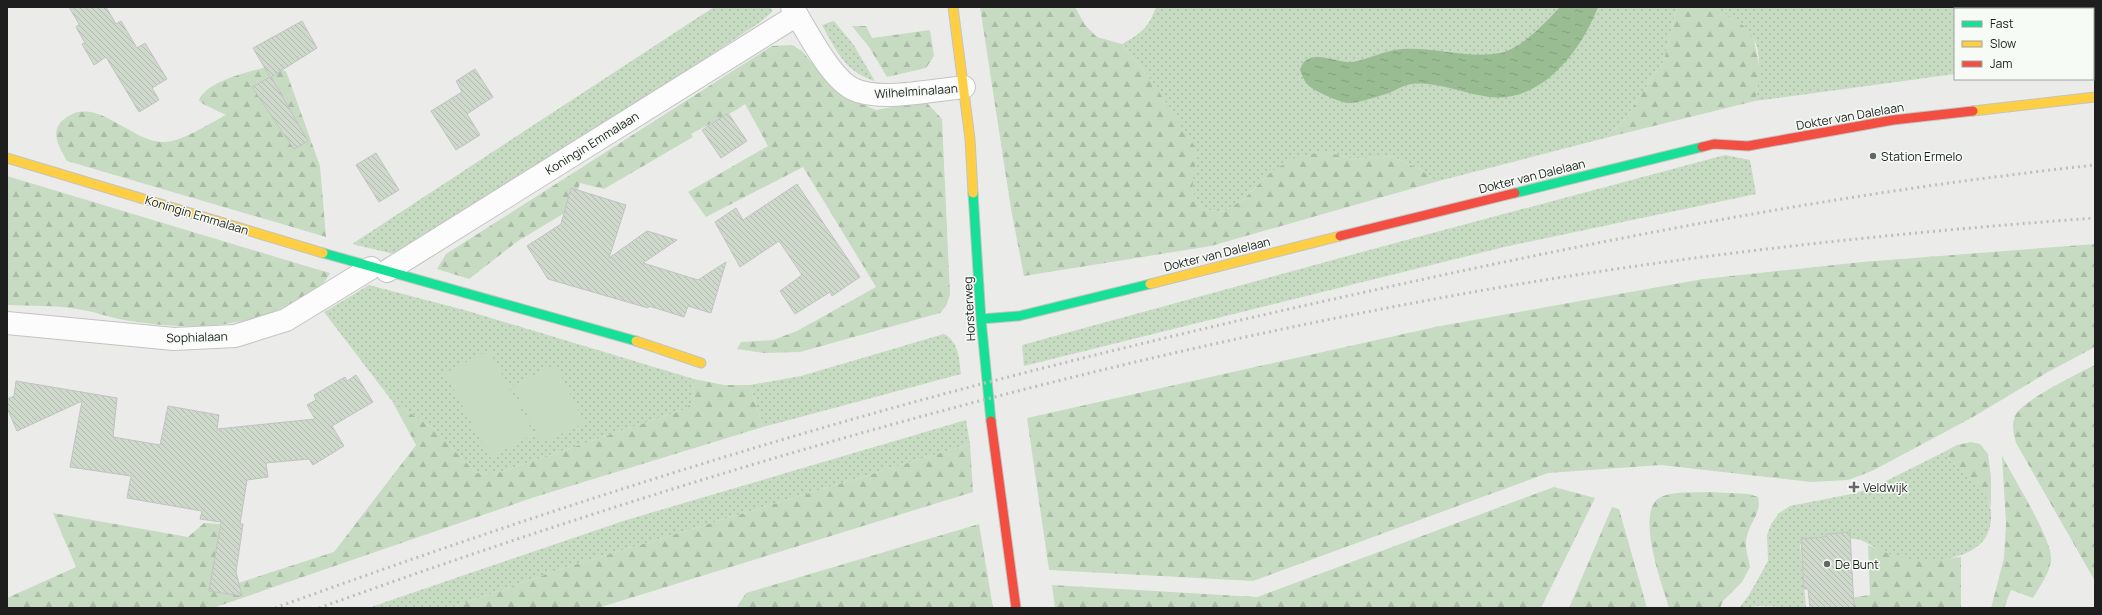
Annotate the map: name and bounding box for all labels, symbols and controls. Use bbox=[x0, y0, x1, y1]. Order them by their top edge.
legend bbox=[1954, 8, 2094, 80]
text: Fast bbox=[1990, 15, 2014, 32]
text: Slow bbox=[1990, 35, 2016, 52]
text: Jam bbox=[1990, 55, 2012, 72]
street label: Wilhelminalaan bbox=[874, 80, 958, 102]
street label: Dokter van Dalelaan bbox=[1795, 98, 1905, 134]
street label: Koningin Emmalaan bbox=[542, 107, 642, 179]
place label: Station Ermelo bbox=[1881, 148, 1962, 165]
marker: Station Ermelo bbox=[1868, 151, 1878, 161]
street label: Dokter van Dalelaan bbox=[1477, 155, 1587, 197]
street label: Koningin Emmalaan bbox=[143, 191, 251, 239]
street label: Dokter van Dalelaan bbox=[1162, 233, 1272, 275]
street label: Horsterweg bbox=[959, 276, 979, 342]
street label: Sophialaan bbox=[166, 327, 228, 347]
place label: Veldwijk bbox=[1863, 479, 1908, 496]
marker: Veldwijk bbox=[1848, 481, 1860, 493]
place label: De Bunt bbox=[1835, 556, 1879, 573]
marker: De Bunt bbox=[1822, 559, 1832, 569]

